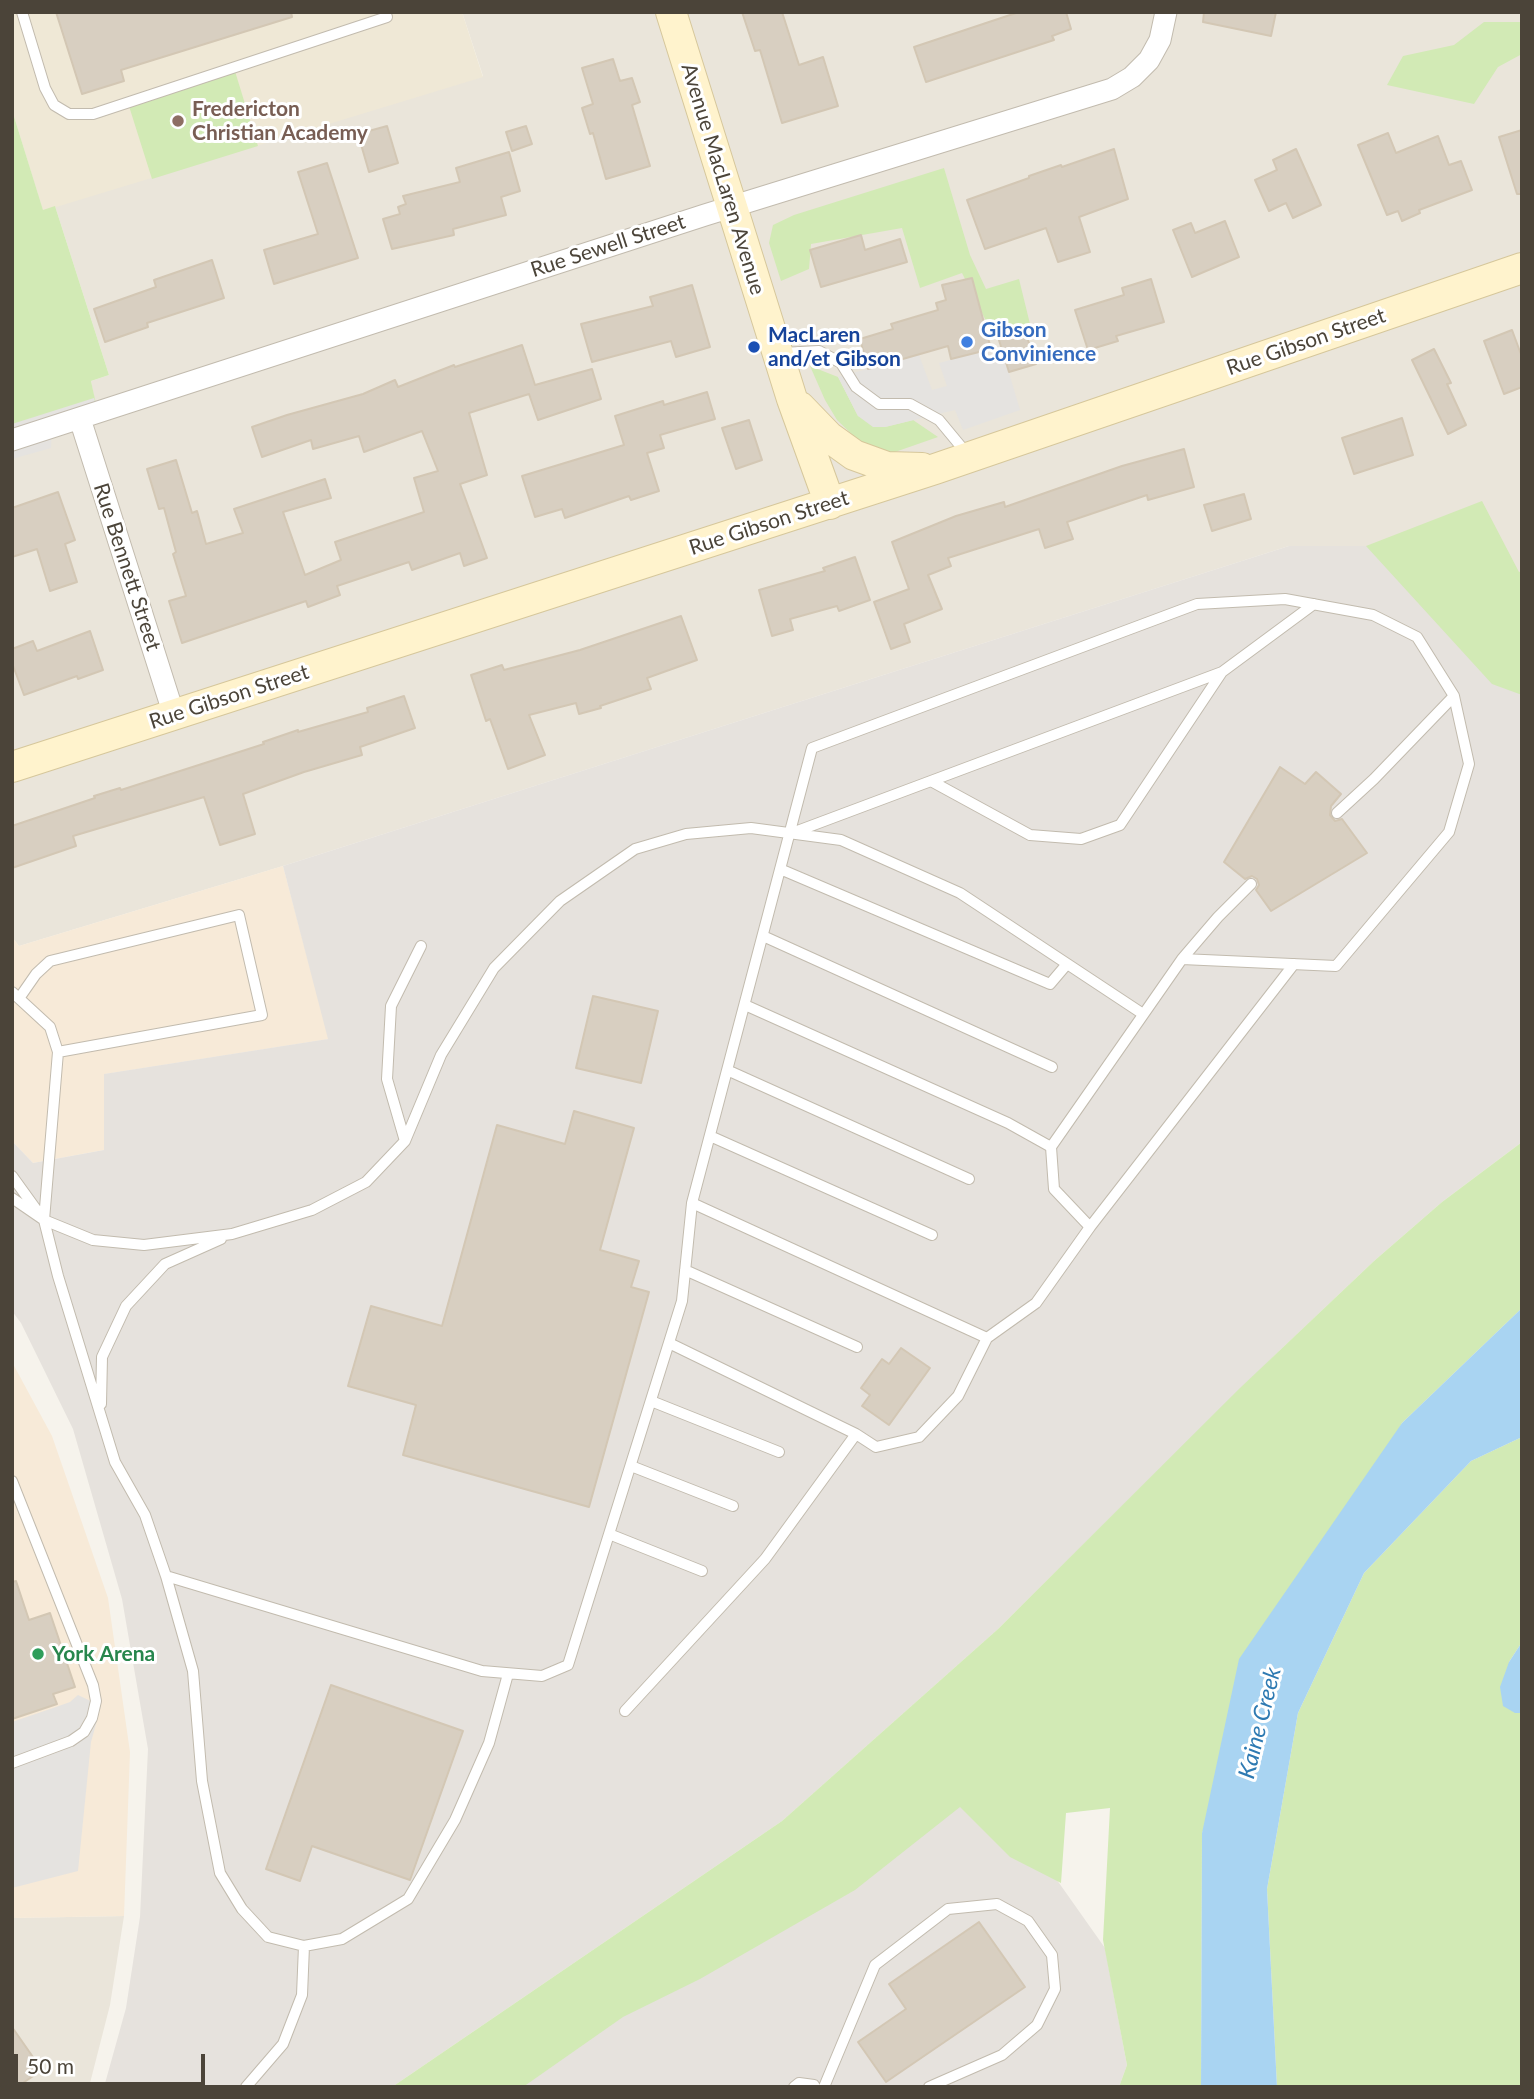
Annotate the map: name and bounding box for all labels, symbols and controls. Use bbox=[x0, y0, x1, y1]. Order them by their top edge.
street label: Avenue MacLaren Avenue bbox=[676, 60, 770, 298]
place label: Fredericton Christian Academy bbox=[192, 96, 368, 146]
marker: Fredericton Christian Academy bbox=[170, 113, 186, 129]
street label: Rue Sewell Street bbox=[527, 209, 689, 283]
street label: Rue Gibson Street bbox=[1223, 303, 1389, 381]
place label: Gibson Convinience bbox=[981, 317, 1096, 367]
place label: MacLaren and/et Gibson bbox=[768, 322, 901, 372]
marker: Gibson Convinience bbox=[959, 334, 975, 350]
marker: MacLaren and/et Gibson bbox=[746, 339, 762, 355]
street label: Rue Bennett Street bbox=[88, 480, 166, 654]
street label: Rue Gibson Street bbox=[686, 485, 852, 561]
street label: Rue Gibson Street bbox=[146, 659, 312, 735]
place label: York Arena bbox=[52, 1641, 155, 1667]
marker: York Arena bbox=[30, 1646, 46, 1662]
water label: Kaine Creek bbox=[1233, 1664, 1287, 1782]
scale bar bbox=[18, 2039, 208, 2084]
text: 50 m bbox=[27, 2053, 74, 2078]

